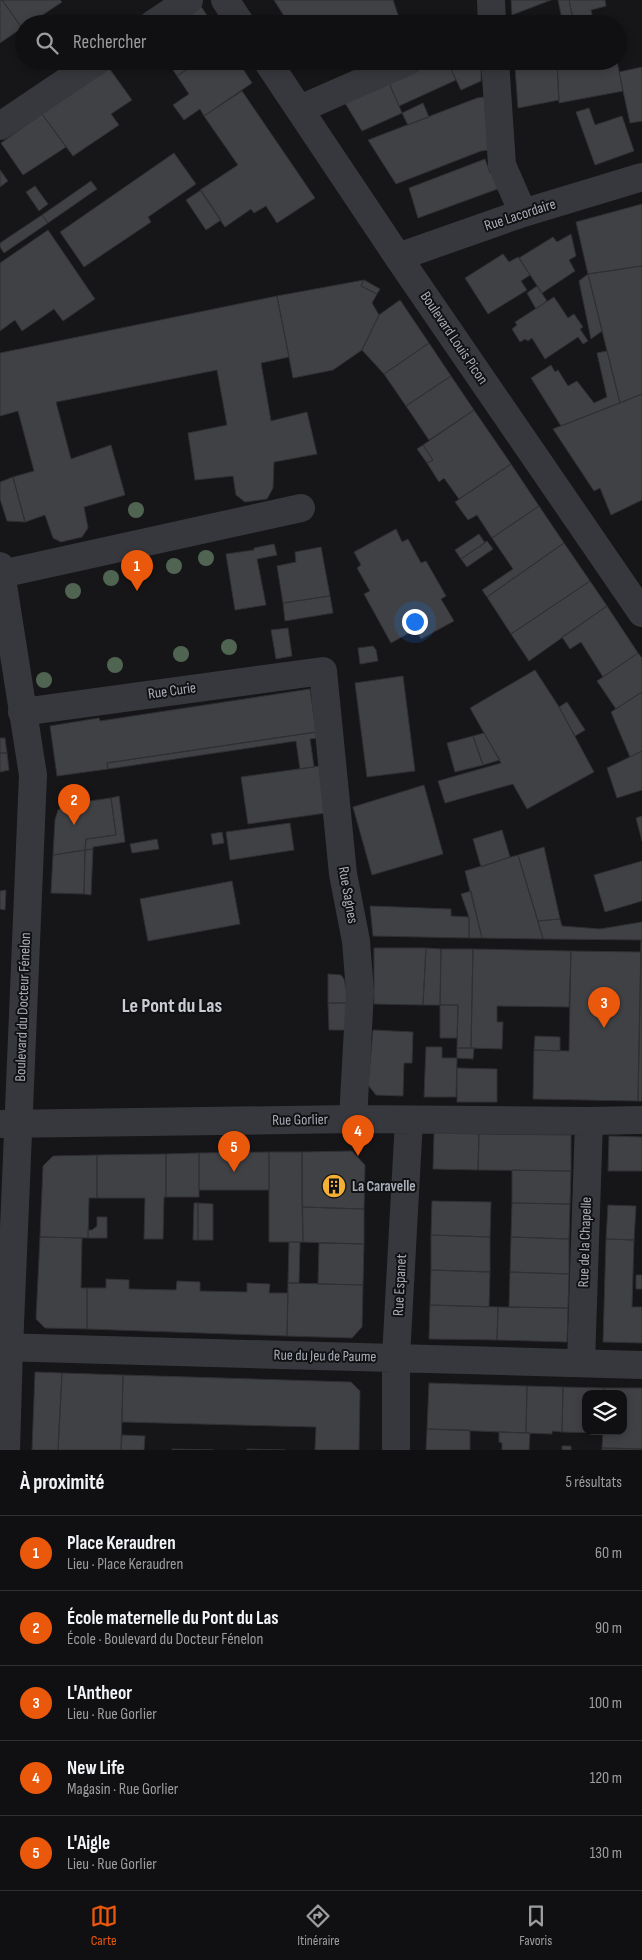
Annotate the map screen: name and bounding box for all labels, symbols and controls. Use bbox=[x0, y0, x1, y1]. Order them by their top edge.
search box bbox=[15, 15, 627, 70]
icon: search bbox=[33, 29, 61, 57]
text: Rechercher bbox=[73, 31, 147, 54]
street label: Rue Lacordaire bbox=[482, 195, 558, 235]
street label: Boulevard Louis Picon bbox=[416, 288, 492, 388]
pin: 1 bbox=[121, 550, 153, 591]
your location bbox=[402, 609, 428, 635]
street label: Rue Curie bbox=[147, 678, 197, 704]
pin: 2 bbox=[58, 784, 90, 825]
street label: Rue Sagnes bbox=[334, 865, 362, 925]
street label: Boulevard du Docteur Fénelon bbox=[11, 932, 35, 1082]
pin: 3 bbox=[588, 987, 620, 1028]
district label: Le Pont du Las bbox=[122, 994, 222, 1018]
street label: Rue Gorlier bbox=[272, 1110, 329, 1130]
pin: 4 bbox=[342, 1115, 374, 1156]
pin: 5 bbox=[218, 1131, 250, 1172]
building icon: La Caravelle bbox=[321, 1173, 347, 1199]
place label: La Caravelle bbox=[352, 1177, 416, 1196]
street label: Rue de la Chapelle bbox=[574, 1196, 596, 1288]
street label: Rue Espanet bbox=[389, 1253, 411, 1317]
street label: Rue du Jeu de Paume bbox=[273, 1346, 377, 1366]
map controls bbox=[582, 1390, 627, 1435]
button: layers bbox=[582, 1390, 627, 1435]
text: À proximité bbox=[20, 1470, 105, 1495]
text: 5 résultats bbox=[565, 1473, 622, 1492]
text: Place Keraudren bbox=[67, 1532, 176, 1555]
text: 1 bbox=[33, 1544, 39, 1563]
text: 60 m bbox=[595, 1544, 622, 1563]
text: Lieu · Place Keraudren bbox=[67, 1555, 183, 1574]
text: École maternelle du Pont du Las bbox=[67, 1607, 279, 1630]
text: 2 bbox=[32, 1619, 40, 1638]
text: 90 m bbox=[595, 1619, 622, 1638]
text: École · Boulevard du Docteur Fénelon bbox=[67, 1630, 263, 1649]
text: L'Antheor bbox=[67, 1682, 132, 1705]
text: 3 bbox=[32, 1694, 40, 1713]
text: 100 m bbox=[589, 1694, 622, 1713]
text: Lieu · Rue Gorlier bbox=[67, 1705, 157, 1724]
text: New Life bbox=[67, 1757, 125, 1780]
text: 4 bbox=[32, 1769, 40, 1788]
text: 120 m bbox=[590, 1769, 622, 1788]
text: Magasin · Rue Gorlier bbox=[67, 1780, 178, 1799]
text: L'Aigle bbox=[67, 1832, 110, 1855]
text: 5 bbox=[32, 1844, 40, 1863]
text: 130 m bbox=[590, 1844, 622, 1863]
text: Lieu · Rue Gorlier bbox=[67, 1855, 157, 1874]
tab: Carte bbox=[90, 1902, 118, 1949]
tab: Itinéraire bbox=[297, 1902, 340, 1949]
tab: Favoris bbox=[519, 1902, 552, 1949]

